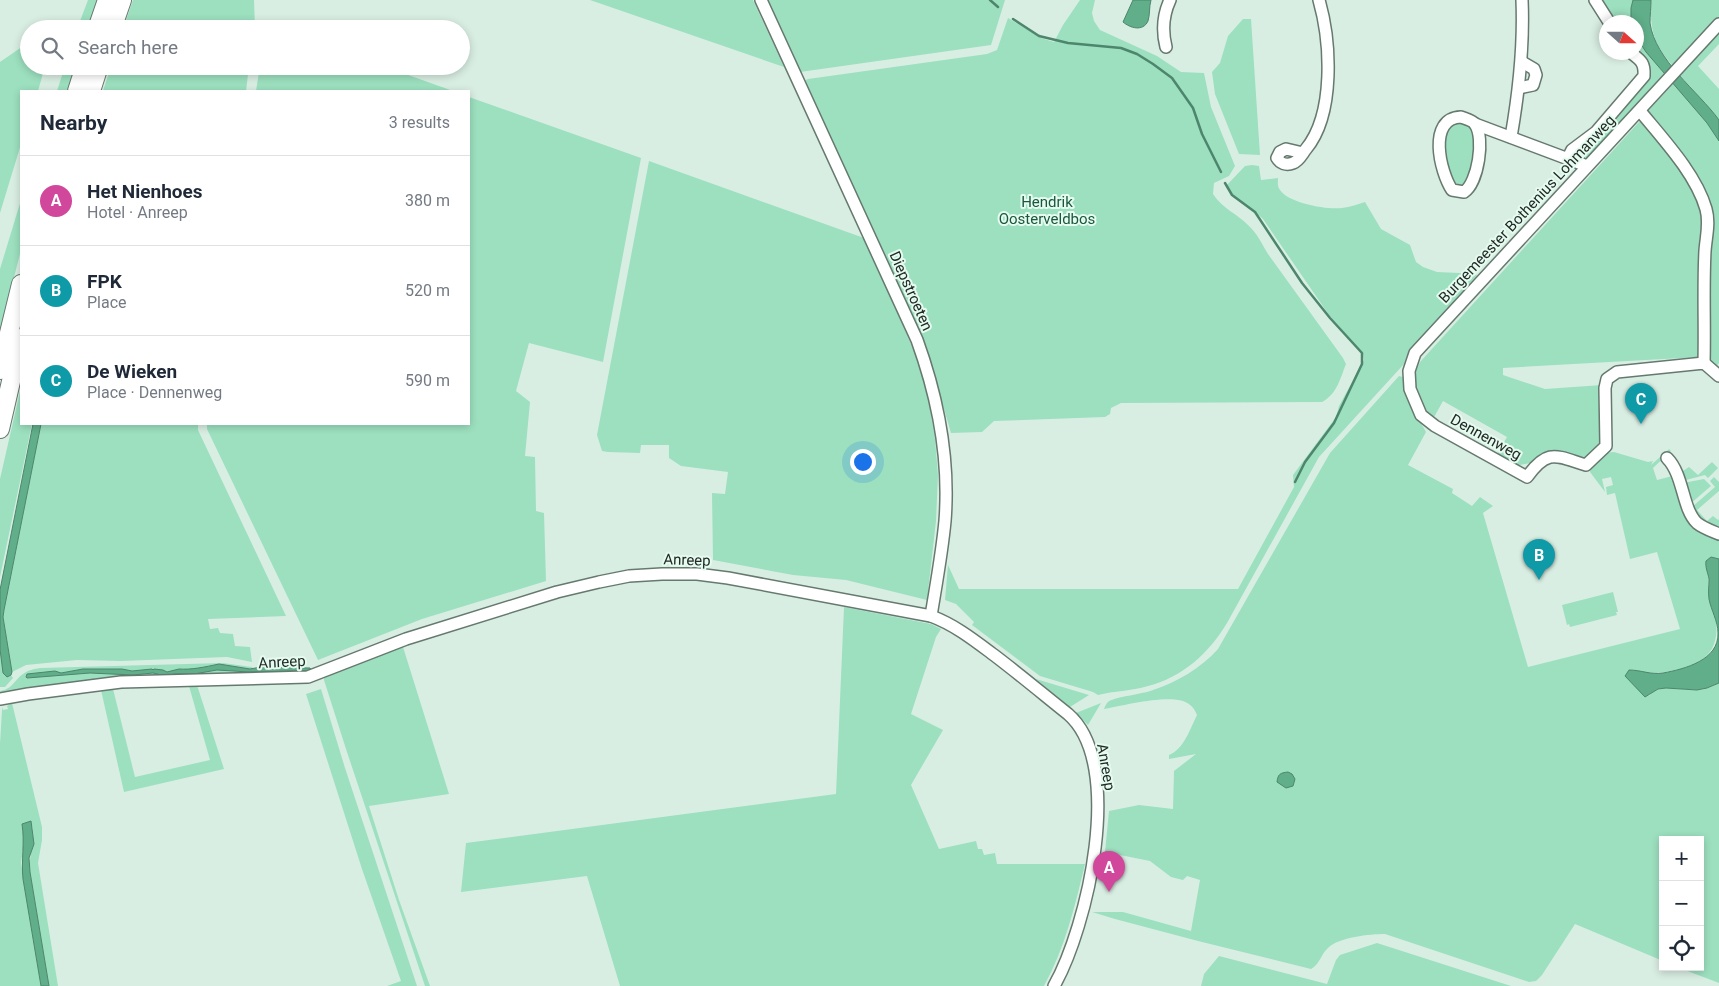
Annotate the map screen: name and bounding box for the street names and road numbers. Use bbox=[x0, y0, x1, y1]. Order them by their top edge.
street label: Burgemeester Bothenius Lohmanweg bbox=[1435, 111, 1619, 307]
street label: Diepstroeten bbox=[885, 248, 937, 334]
street label: Dennenweg bbox=[1447, 410, 1525, 464]
street label: Anreep bbox=[663, 550, 711, 570]
street label: Anreep bbox=[258, 652, 306, 672]
street label: Anreep bbox=[1093, 742, 1119, 792]

